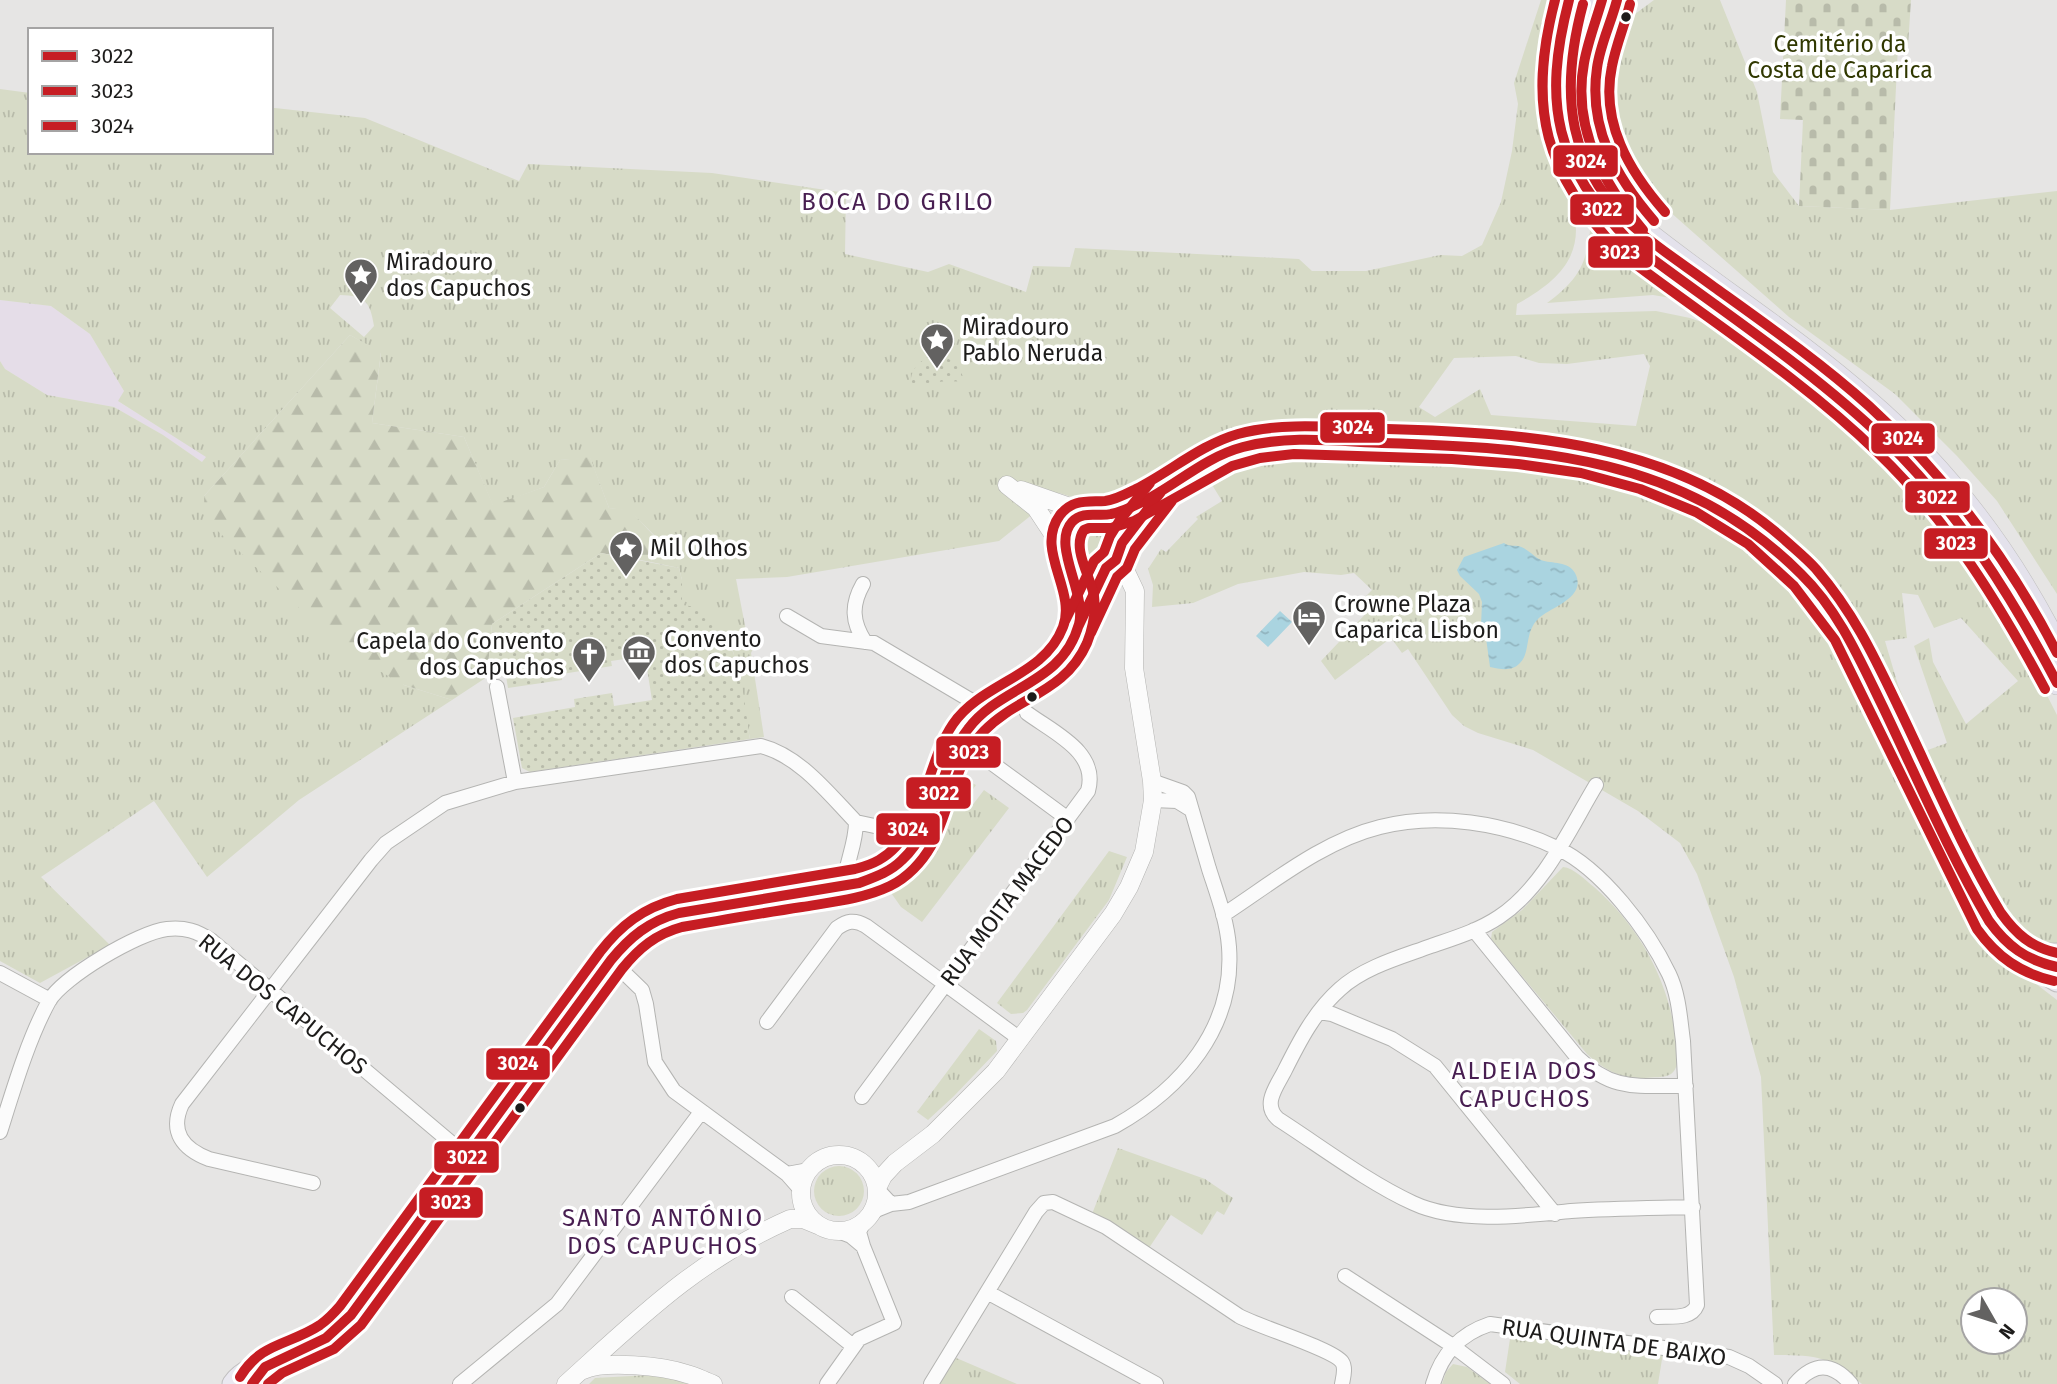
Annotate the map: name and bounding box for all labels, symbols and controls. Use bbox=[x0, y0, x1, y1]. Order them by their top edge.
unlabelled marker bbox=[1619, 10, 1633, 24]
legend bbox=[28, 28, 273, 154]
park label: Cemitério da Costa de Caparica bbox=[1747, 30, 1933, 84]
text: 3022 bbox=[91, 43, 134, 69]
text: 3023 bbox=[91, 78, 134, 104]
text: 3024 bbox=[91, 113, 134, 139]
line badge: 3024 bbox=[1552, 144, 1619, 178]
text: 3024 bbox=[1565, 150, 1607, 173]
district label: BOCA DO GRILO bbox=[801, 188, 995, 216]
line badge: 3022 bbox=[1569, 193, 1635, 226]
text: 3022 bbox=[1581, 198, 1622, 221]
line badge: 3023 bbox=[1587, 235, 1654, 269]
text: 3023 bbox=[1599, 241, 1640, 264]
place label: Miradouro dos Capuchos bbox=[386, 248, 531, 302]
place icon: Miradouro dos Capuchos bbox=[342, 256, 380, 305]
place label: Miradouro Pablo Neruda bbox=[962, 313, 1103, 367]
place icon: Miradouro Pablo Neruda bbox=[918, 321, 956, 370]
line badge: 3024 bbox=[1319, 411, 1386, 444]
text: 3024 bbox=[1332, 416, 1374, 439]
line badge: 3024 bbox=[1870, 422, 1936, 455]
text: 3024 bbox=[1882, 427, 1924, 450]
line badge: 3022 bbox=[1904, 480, 1971, 514]
text: 3022 bbox=[1916, 486, 1957, 509]
line badge: 3023 bbox=[1923, 527, 1989, 560]
place icon: Mil Olhos bbox=[607, 529, 645, 578]
text: 3023 bbox=[1935, 532, 1976, 555]
place label: Mil Olhos bbox=[650, 534, 748, 562]
place label: Crowne Plaza Caparica Lisbon bbox=[1334, 590, 1499, 644]
hotel icon: Crowne Plaza Caparica Lisbon bbox=[1290, 598, 1328, 647]
place label: Convento dos Capuchos bbox=[664, 625, 809, 679]
place label: Capela do Convento dos Capuchos bbox=[356, 627, 564, 681]
museum icon: Convento dos Capuchos bbox=[620, 633, 658, 682]
church icon: Capela do Convento dos Capuchos bbox=[570, 635, 608, 684]
unlabelled marker bbox=[1025, 690, 1039, 704]
line badge: 3023 bbox=[935, 735, 1002, 769]
text: 3023 bbox=[948, 741, 989, 764]
line badge: 3022 bbox=[905, 776, 972, 810]
text: 3022 bbox=[918, 782, 959, 805]
street label: RUA MOITA MACEDO bbox=[934, 811, 1080, 991]
line badge: 3024 bbox=[875, 812, 941, 846]
text: 3024 bbox=[887, 818, 929, 841]
street label: RUA DOS CAPUCHOS bbox=[193, 927, 373, 1081]
line badge: 3024 bbox=[485, 1047, 551, 1081]
text: 3024 bbox=[497, 1052, 539, 1075]
district label: ALDEIA DOS CAPUCHOS bbox=[1452, 1057, 1598, 1113]
unlabelled marker bbox=[513, 1101, 527, 1115]
line badge: 3022 bbox=[433, 1140, 500, 1174]
text: 3022 bbox=[446, 1146, 487, 1169]
line badge: 3023 bbox=[418, 1186, 484, 1219]
text: 3023 bbox=[430, 1191, 471, 1214]
district label: SANTO ANTÓNIO DOS CAPUCHOS bbox=[562, 1203, 764, 1260]
north arrow bbox=[1959, 1286, 2029, 1356]
street label: RUA QUINTA DE BAIXO bbox=[1500, 1312, 1728, 1372]
text: N bbox=[1994, 1319, 2020, 1344]

